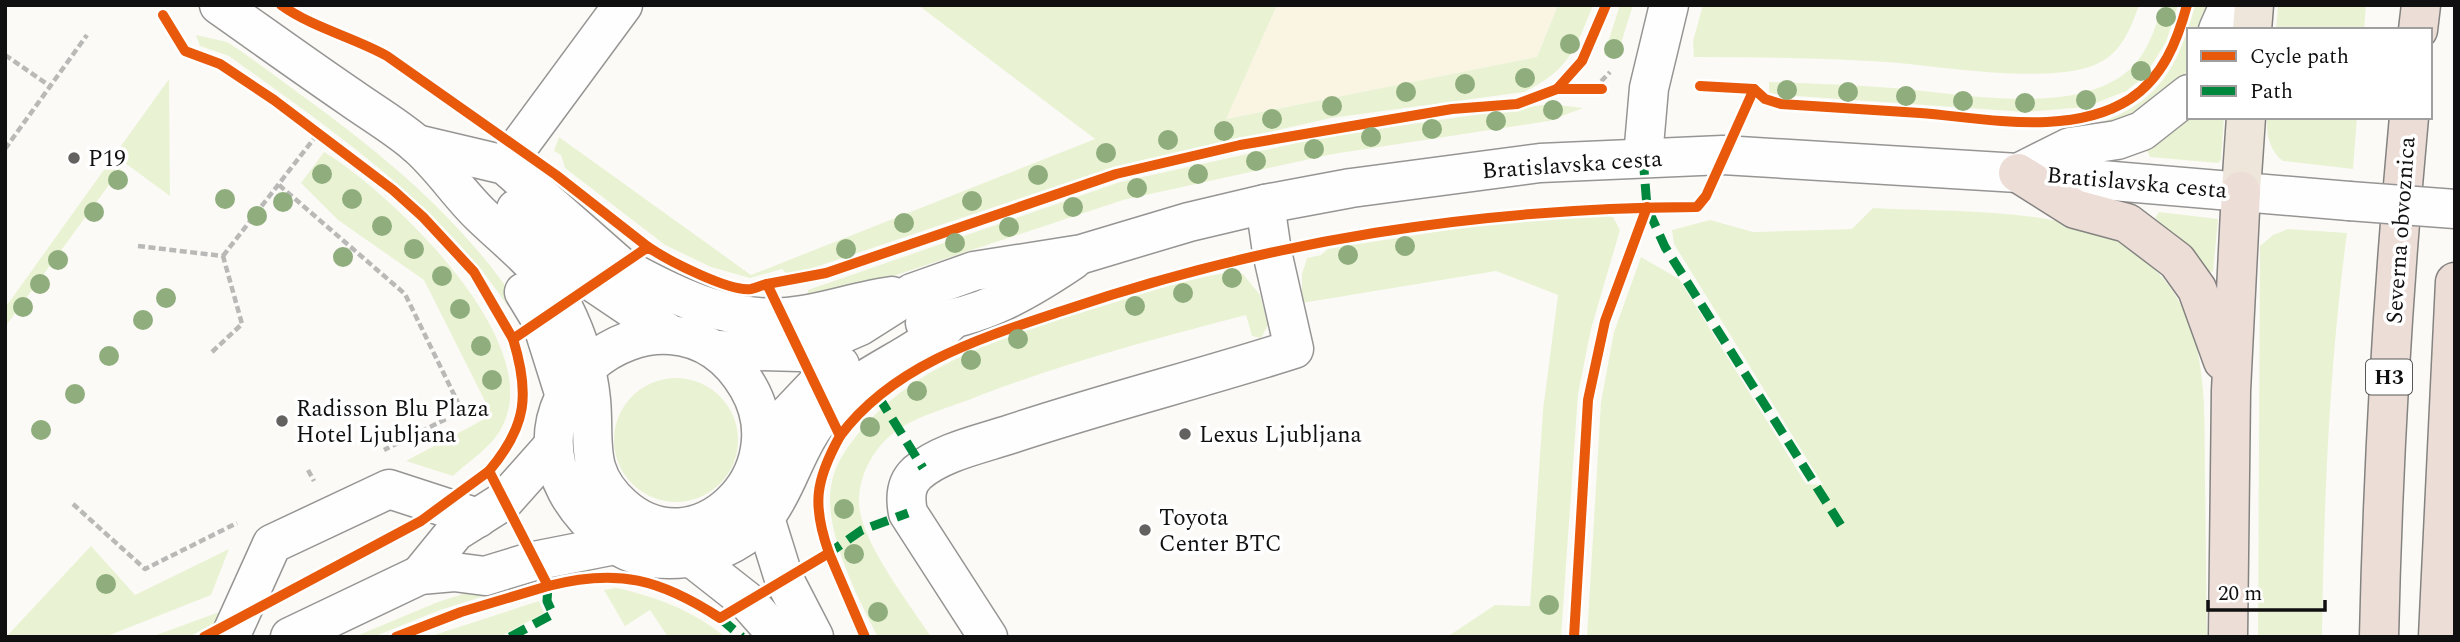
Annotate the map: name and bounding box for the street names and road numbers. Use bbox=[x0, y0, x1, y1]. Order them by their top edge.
street label: Severna obvoznica bbox=[2377, 135, 2425, 325]
street label: Bratislavska cesta bbox=[1481, 142, 1663, 189]
street label: Bratislavska cesta bbox=[2045, 158, 2228, 209]
road number: H3 bbox=[2366, 360, 2412, 394]

